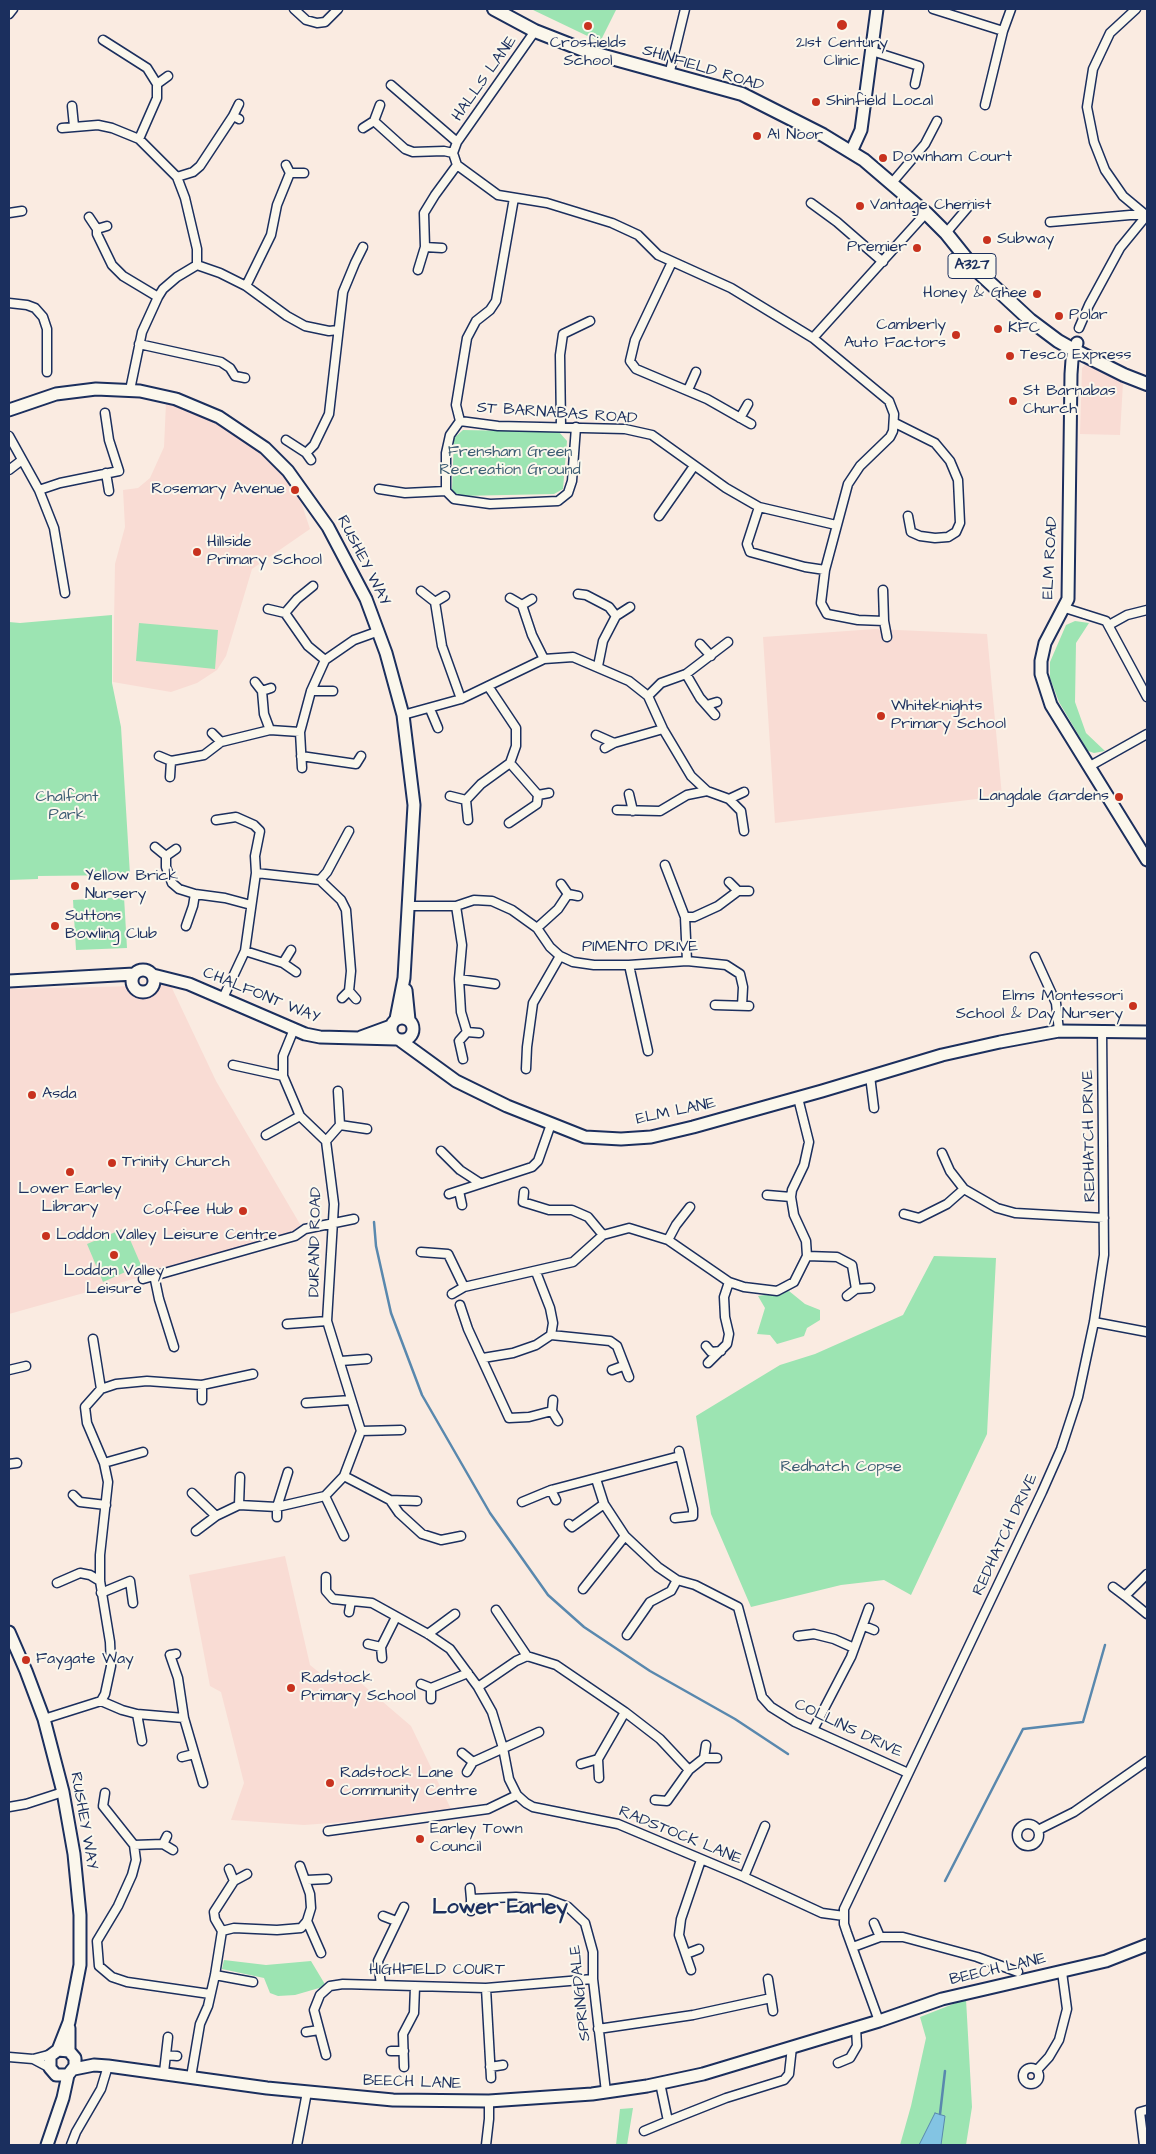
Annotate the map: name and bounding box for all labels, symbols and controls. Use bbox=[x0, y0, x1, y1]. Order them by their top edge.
marker: 21st Century Clinic bbox=[835, 18, 849, 32]
marker: Crosfields School bbox=[582, 20, 594, 32]
street label: HALLS LANE bbox=[449, 33, 521, 125]
place label: Crosfields School bbox=[550, 34, 626, 72]
place label: 21st Century Clinic bbox=[796, 34, 888, 72]
street label: SHINFIELD ROAD bbox=[640, 41, 766, 97]
place label: Shinfield Local bbox=[826, 92, 933, 112]
marker: Shinfield Local bbox=[810, 96, 822, 108]
place label: Al Noor bbox=[767, 126, 823, 146]
marker: Al Noor bbox=[751, 130, 763, 142]
place label: Downham Court bbox=[893, 148, 1012, 168]
marker: Downham Court bbox=[877, 152, 889, 164]
place label: Vantage Chemist bbox=[870, 196, 991, 216]
marker: Vantage Chemist bbox=[854, 200, 866, 212]
place label: Subway bbox=[997, 230, 1054, 250]
marker: Subway bbox=[981, 234, 993, 246]
place label: Premier bbox=[847, 238, 907, 258]
marker: Premier bbox=[911, 242, 923, 254]
road number: A327 bbox=[948, 254, 996, 278]
place label: Honey & Ghee bbox=[923, 284, 1027, 304]
marker: Honey & Ghee bbox=[1031, 288, 1043, 300]
place label: Polar bbox=[1069, 306, 1108, 326]
marker: Polar bbox=[1053, 310, 1065, 322]
place label: Camberly Auto Factors bbox=[844, 316, 946, 354]
place label: KFC bbox=[1008, 319, 1040, 339]
marker: KFC bbox=[992, 323, 1004, 335]
marker: Camberly Auto Factors bbox=[950, 329, 962, 341]
place label: Tesco Express bbox=[1020, 346, 1132, 366]
marker: Tesco Express bbox=[1004, 350, 1016, 362]
place label: St Barnabas Church bbox=[1023, 382, 1116, 420]
marker: St Barnabas Church bbox=[1007, 395, 1019, 407]
street label: ST BARNABAS ROAD bbox=[476, 399, 638, 429]
park label: Frensham Green Recreation Ground bbox=[439, 443, 581, 481]
place label: Rosemary Avenue bbox=[151, 480, 285, 500]
marker: Rosemary Avenue bbox=[289, 484, 301, 496]
street label: RUSHEY WAY bbox=[332, 513, 394, 609]
street label: ELM ROAD bbox=[1039, 516, 1063, 600]
place label: Hillside Primary School bbox=[207, 533, 322, 571]
marker: Hillside Primary School bbox=[191, 546, 203, 558]
place label: Whiteknights Primary School bbox=[891, 697, 1006, 735]
marker: Whiteknights Primary School bbox=[875, 710, 887, 722]
place label: Langdale Gardens bbox=[979, 787, 1109, 807]
park label: Chalfont Park bbox=[36, 788, 98, 826]
marker: Langdale Gardens bbox=[1113, 791, 1125, 803]
place label: Yellow Brick Nursery bbox=[85, 867, 178, 905]
marker: Yellow Brick Nursery bbox=[69, 880, 81, 892]
place label: Suttons Bowling Club bbox=[65, 907, 157, 945]
marker: Suttons Bowling Club bbox=[49, 920, 61, 932]
street label: PIMENTO DRIVE bbox=[582, 938, 698, 958]
street label: CHALFONT WAY bbox=[200, 964, 322, 1028]
place label: Elms Montessori School & Day Nursery bbox=[956, 987, 1123, 1025]
marker: Elms Montessori School & Day Nursery bbox=[1127, 1000, 1139, 1012]
street label: REDHATCH DRIVE bbox=[1079, 1070, 1101, 1202]
place label: Asda bbox=[42, 1085, 77, 1105]
marker: Asda bbox=[26, 1089, 38, 1101]
street label: ELM LANE bbox=[634, 1094, 718, 1130]
place label: Trinity Church bbox=[122, 1153, 230, 1173]
marker: Trinity Church bbox=[106, 1157, 118, 1169]
marker: Lower Earley Library bbox=[64, 1166, 76, 1178]
place label: Lower Earley Library bbox=[18, 1180, 122, 1218]
street label: DURAND ROAD bbox=[305, 1187, 327, 1297]
place label: Coffee Hub bbox=[143, 1201, 233, 1221]
marker: Coffee Hub bbox=[237, 1205, 249, 1217]
place label: Loddon Valley Leisure Centre bbox=[56, 1226, 277, 1246]
marker: Loddon Valley Leisure Centre bbox=[40, 1230, 52, 1242]
marker: Loddon Valley Leisure bbox=[108, 1249, 120, 1261]
place label: Loddon Valley Leisure bbox=[64, 1262, 164, 1300]
park label: Redhatch Copse bbox=[780, 1458, 902, 1478]
street label: REDHATCH DRIVE bbox=[969, 1471, 1043, 1599]
place label: Faygate Way bbox=[36, 1650, 134, 1670]
marker: Faygate Way bbox=[20, 1654, 32, 1666]
place label: Radstock Primary School bbox=[301, 1669, 416, 1707]
marker: Radstock Primary School bbox=[285, 1682, 297, 1694]
street label: COLLINS DRIVE bbox=[791, 1696, 905, 1762]
place label: Radstock Lane Community Centre bbox=[340, 1764, 477, 1802]
street label: RUSHEY WAY bbox=[65, 1771, 101, 1871]
marker: Radstock Lane Community Centre bbox=[324, 1777, 336, 1789]
street label: RADSTOCK LANE bbox=[616, 1803, 744, 1869]
place label: Earley Town Council bbox=[430, 1820, 523, 1858]
marker: Earley Town Council bbox=[414, 1833, 426, 1845]
district label: Lower Earley bbox=[432, 1896, 568, 1922]
street label: SPRINGDALE bbox=[566, 1944, 596, 2042]
street label: BEECH LANE bbox=[948, 1950, 1048, 1990]
street label: HIGHFIELD COURT bbox=[369, 1961, 505, 1981]
street label: BEECH LANE bbox=[362, 2072, 462, 2094]

